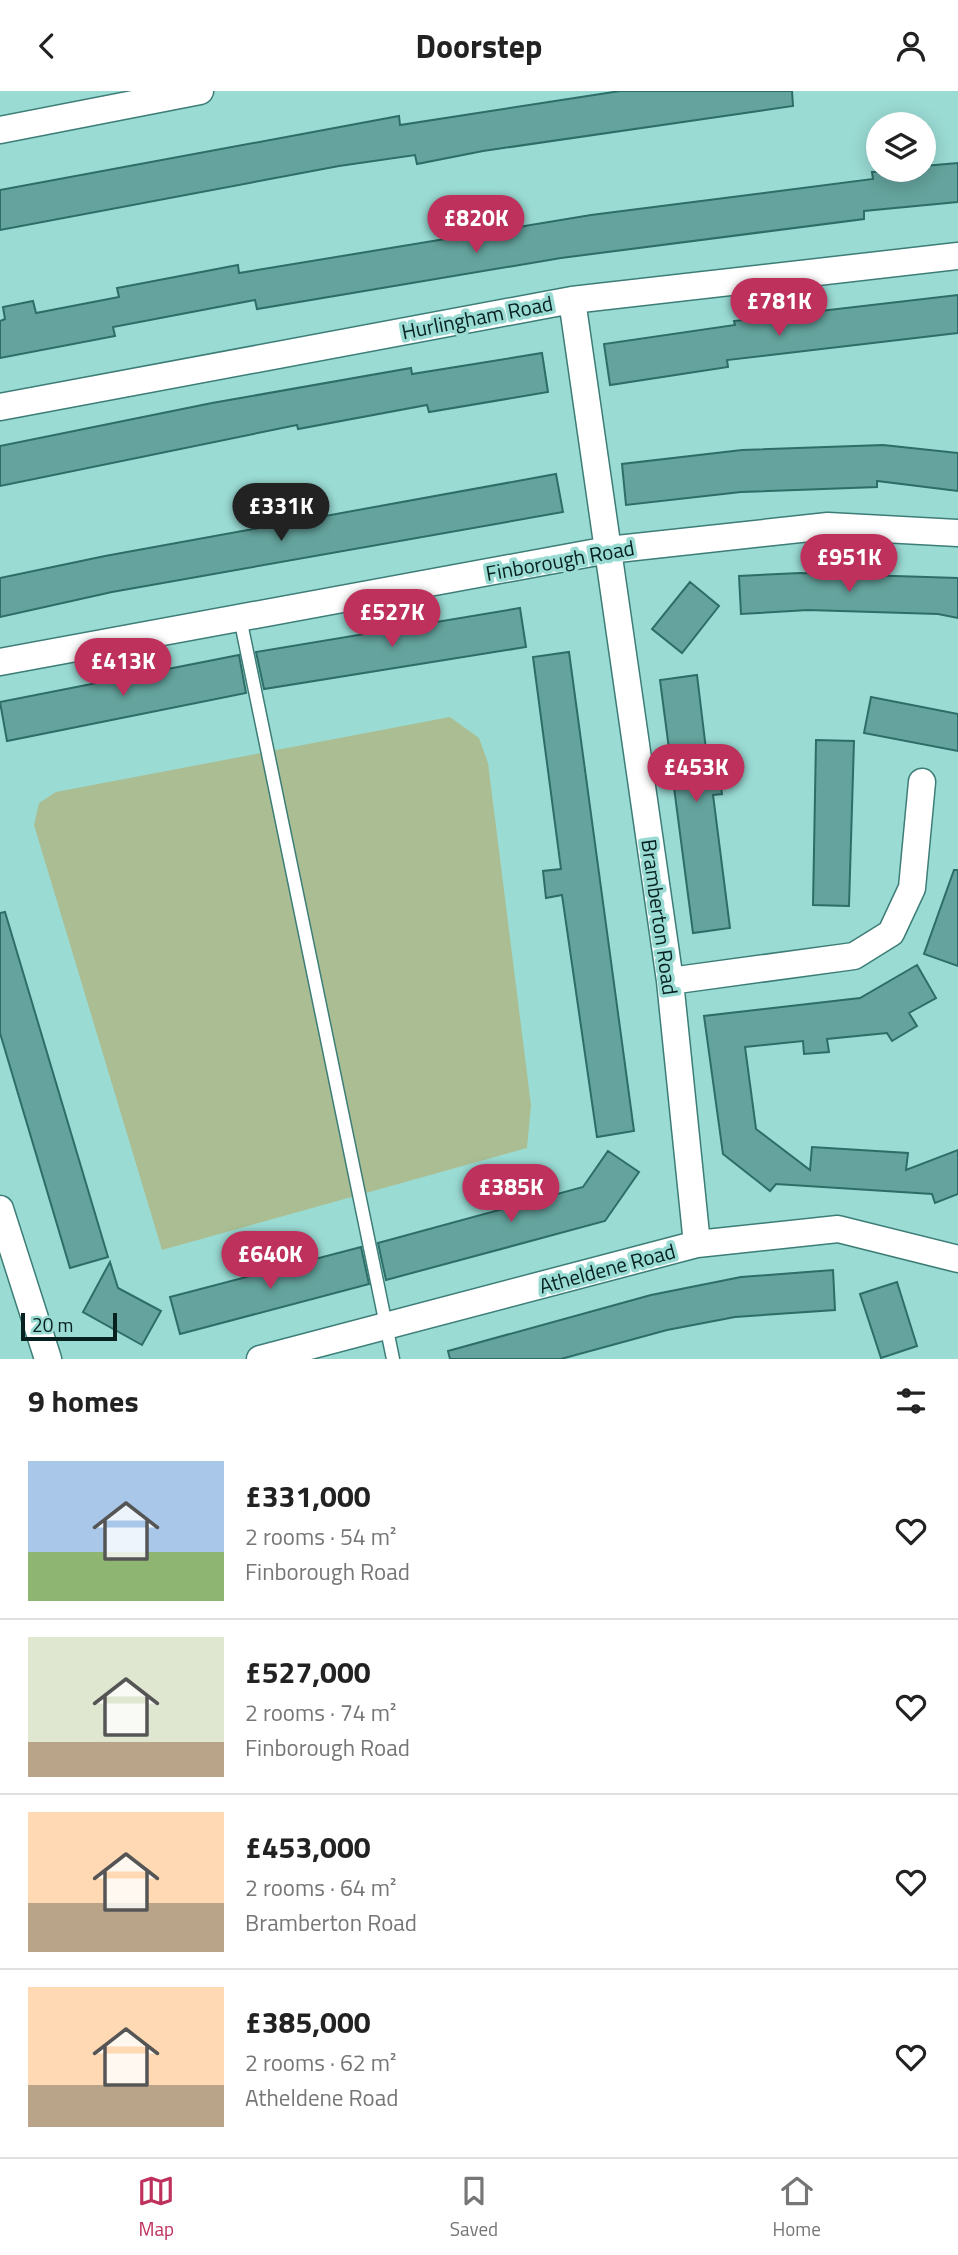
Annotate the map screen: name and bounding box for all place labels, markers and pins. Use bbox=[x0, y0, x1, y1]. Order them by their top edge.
pin: £820K bbox=[427, 195, 525, 255]
pin: £781K bbox=[730, 279, 828, 338]
pin: £331K bbox=[232, 483, 330, 543]
pin: £951K bbox=[800, 535, 898, 594]
pin: £527K bbox=[343, 589, 441, 649]
pin: £413K bbox=[74, 639, 172, 698]
pin: £453K bbox=[647, 745, 745, 804]
pin: £385K bbox=[462, 1165, 560, 1224]
pin: £640K bbox=[221, 1231, 319, 1291]

